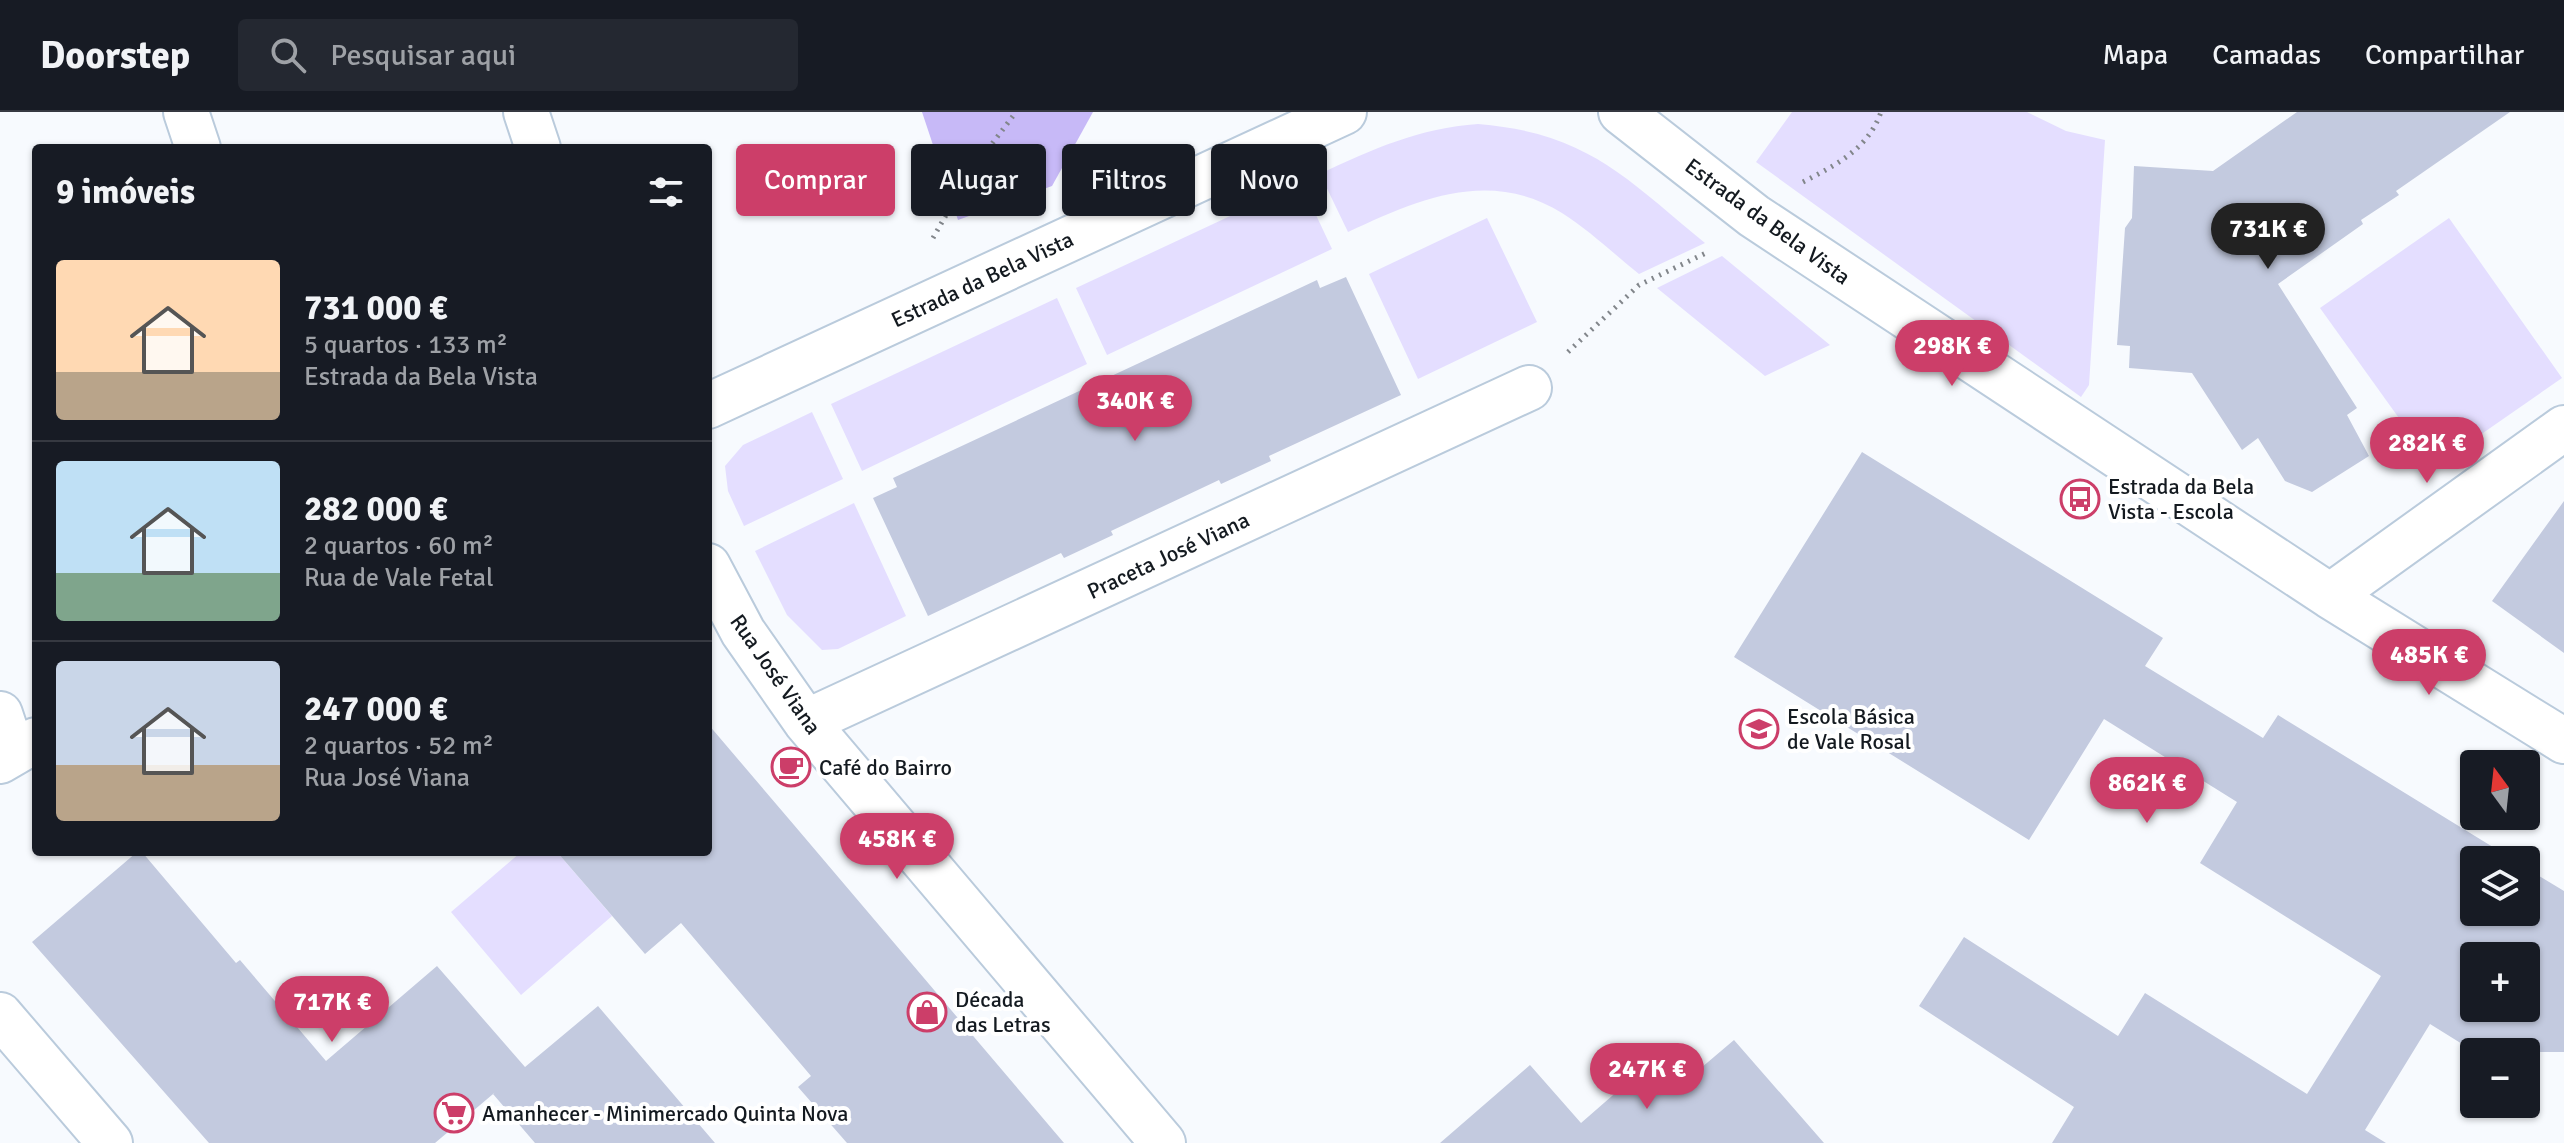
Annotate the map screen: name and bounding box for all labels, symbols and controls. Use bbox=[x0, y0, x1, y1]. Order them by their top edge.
search box bbox=[238, 19, 798, 91]
text: Doorstep bbox=[40, 32, 190, 79]
icon: search bbox=[266, 33, 310, 77]
text: Pesquisar aqui bbox=[330, 37, 516, 74]
text: Mapa bbox=[2102, 38, 2168, 72]
text: Camadas bbox=[2212, 38, 2321, 72]
text: Compartilhar bbox=[2365, 38, 2524, 72]
chip: Comprar bbox=[736, 144, 895, 216]
chip: Alugar bbox=[911, 144, 1046, 216]
chip: Filtros bbox=[1062, 144, 1195, 216]
chip: Novo bbox=[1211, 144, 1327, 216]
street label: Estrada da Bela Vista bbox=[1680, 152, 1856, 291]
icon: filters bbox=[644, 170, 688, 214]
text: 9 imóveis bbox=[56, 171, 195, 213]
pin: 731K € bbox=[2203, 203, 2333, 271]
text: 731K € bbox=[2229, 213, 2307, 245]
street label: Estrada da Bela Vista bbox=[887, 225, 1078, 334]
text: 731 000 € bbox=[304, 287, 447, 329]
icon: home bbox=[120, 292, 216, 388]
pin: 298K € bbox=[1887, 320, 2017, 388]
text: 5 quartos · 133 m² bbox=[304, 329, 508, 361]
text: 298K € bbox=[1913, 330, 1991, 362]
text: Estrada da Bela Vista bbox=[304, 361, 538, 393]
pin: 340K € bbox=[1070, 375, 1200, 443]
text: 340K € bbox=[1096, 385, 1174, 417]
pin: 282K € bbox=[2362, 417, 2492, 485]
text: 282K € bbox=[2388, 427, 2466, 459]
place label: Estrada da Bela Vista - Escola bbox=[2108, 473, 2254, 525]
bus stop icon: Estrada da Bela Vista - Escola bbox=[2059, 478, 2101, 520]
text: 282 000 € bbox=[304, 488, 447, 530]
icon: home bbox=[120, 493, 216, 589]
street label: Praceta José Viana bbox=[1083, 506, 1254, 605]
text: 2 quartos · 60 m² bbox=[304, 530, 494, 562]
text: Rua de Vale Fetal bbox=[304, 562, 494, 594]
street label: Rua José Viana bbox=[724, 609, 827, 740]
pin: 485K € bbox=[2364, 629, 2494, 697]
text: 485K € bbox=[2390, 639, 2468, 671]
text: 247 000 € bbox=[304, 688, 447, 730]
icon: home bbox=[120, 693, 216, 789]
place label: Escola Básica de Vale Rosal bbox=[1787, 703, 1915, 755]
school or university icon: Escola Básica de Vale Rosal bbox=[1738, 708, 1780, 750]
text: 2 quartos · 52 m² bbox=[304, 730, 494, 762]
cafe icon: Café do Bairro bbox=[770, 746, 812, 788]
north arrow bbox=[2460, 750, 2540, 830]
map controls bbox=[2460, 750, 2540, 1118]
place label: Café do Bairro bbox=[819, 754, 952, 781]
pin: 862K € bbox=[2082, 757, 2212, 825]
text: Rua José Viana bbox=[304, 762, 470, 794]
text: 862K € bbox=[2108, 767, 2186, 799]
pin: 458K € bbox=[832, 813, 962, 881]
text: 458K € bbox=[858, 823, 936, 855]
button: layers bbox=[2460, 846, 2540, 926]
button: + bbox=[2460, 942, 2540, 1022]
pin: 717K € bbox=[267, 976, 397, 1044]
text: 717K € bbox=[293, 986, 371, 1018]
place label: Década das Letras bbox=[955, 986, 1051, 1038]
shop icon: Década das Letras bbox=[906, 991, 948, 1033]
button: − bbox=[2460, 1038, 2540, 1118]
pin: 247K € bbox=[1582, 1043, 1712, 1111]
text: 247K € bbox=[1608, 1053, 1686, 1085]
supermarket icon: Amanhecer - Minimercado Quinta Nova bbox=[433, 1092, 475, 1134]
place label: Amanhecer - Minimercado Quinta Nova bbox=[482, 1100, 848, 1127]

